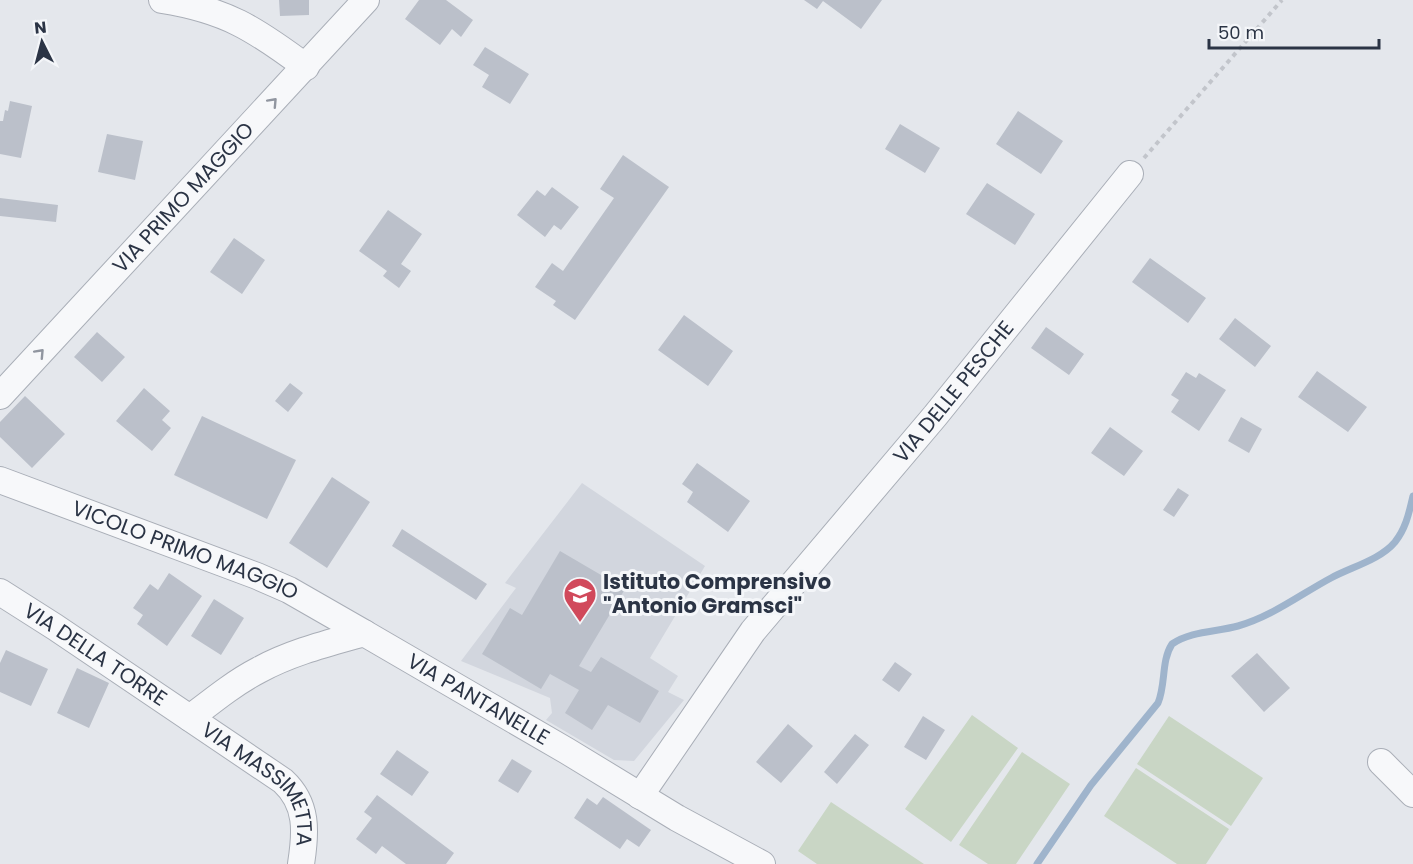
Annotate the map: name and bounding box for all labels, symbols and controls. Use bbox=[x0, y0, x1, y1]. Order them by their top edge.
north arrow bbox=[12, 12, 72, 72]
scale bar bbox=[1209, 12, 1378, 50]
text: N bbox=[33, 16, 48, 40]
text: 50 m bbox=[1218, 20, 1264, 45]
one-way arrow bbox=[266, 99, 277, 109]
street label: VIA PRIMO MAGGIO bbox=[106, 116, 260, 279]
street label: VIA DELLE PESCHE bbox=[886, 314, 1020, 469]
one-way arrow bbox=[33, 349, 44, 359]
street label: VICOLO PRIMO MAGGIO bbox=[68, 493, 304, 607]
place label: Istituto Comprensivo "Antonio Gramsci" bbox=[603, 567, 831, 620]
school or university icon: Istituto Comprensivo "Antonio Gramsci" bbox=[562, 576, 598, 623]
street label: VIA DELLA TORRE bbox=[18, 596, 173, 713]
street label: VIA PANTANELLE bbox=[402, 646, 555, 752]
street label: VIA MASSIMETTA bbox=[196, 715, 319, 847]

